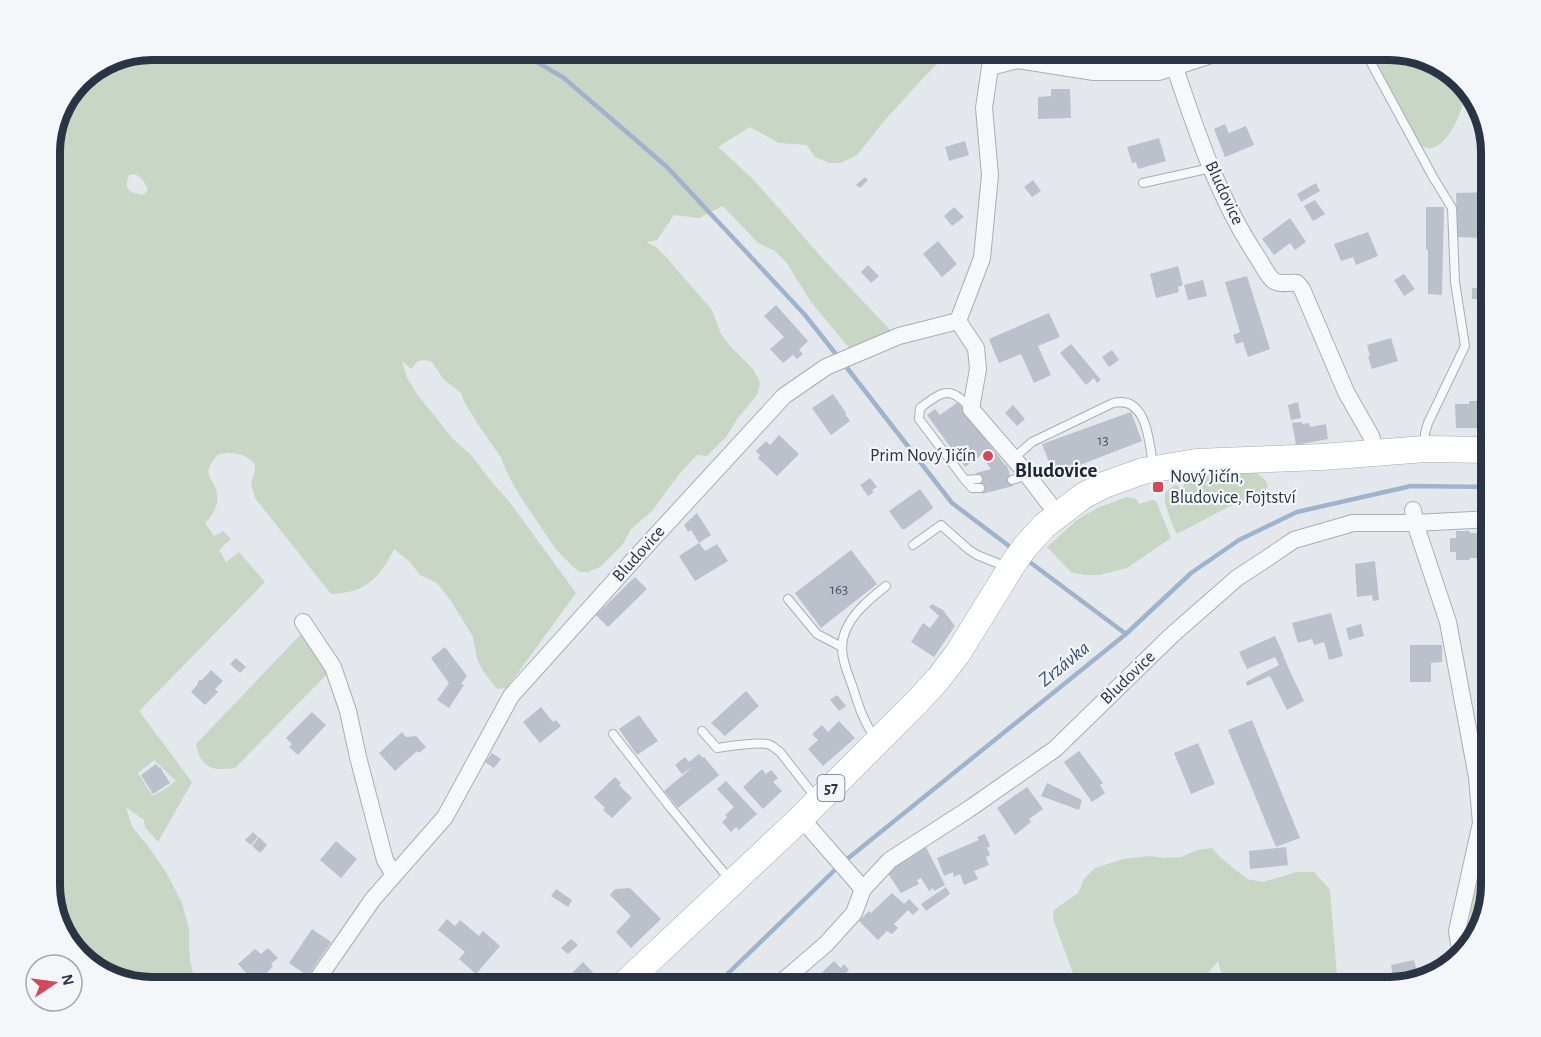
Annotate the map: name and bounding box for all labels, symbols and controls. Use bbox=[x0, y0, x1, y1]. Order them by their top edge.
street label: Bludovice bbox=[1201, 158, 1247, 228]
house number: 13 bbox=[1097, 433, 1109, 448]
place label: Prim Nový Jičín bbox=[870, 447, 976, 465]
marker: Prim Nový Jičín bbox=[981, 449, 995, 463]
district label: Bludovice bbox=[1015, 460, 1097, 481]
place label: Nový Jičín, Bludovice, Fojtství bbox=[1170, 468, 1296, 507]
marker: Nový Jičín, Bludovice, Fojtství bbox=[1151, 480, 1165, 494]
street label: Bludovice bbox=[609, 523, 669, 585]
house number: 163 bbox=[830, 582, 848, 597]
water label: Zrzávka bbox=[1035, 638, 1093, 690]
street label: Bludovice bbox=[1097, 648, 1159, 708]
road number: 57 bbox=[818, 775, 844, 801]
north arrow bbox=[24, 953, 84, 1013]
text: N bbox=[59, 973, 77, 987]

